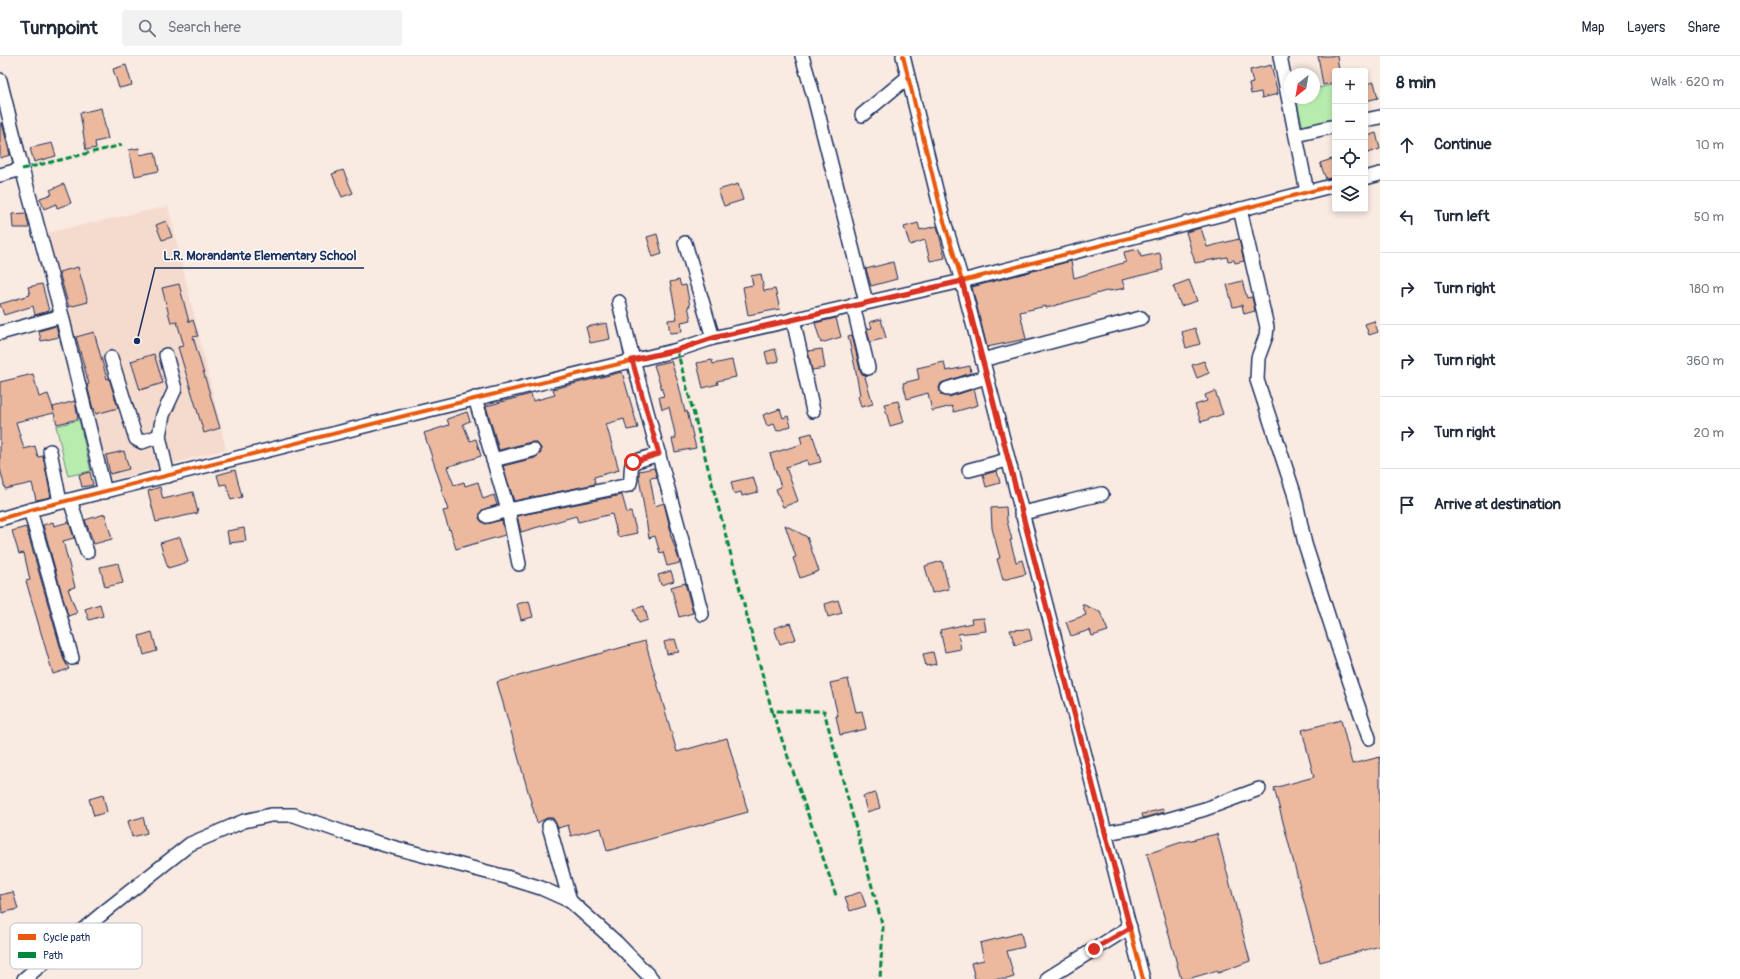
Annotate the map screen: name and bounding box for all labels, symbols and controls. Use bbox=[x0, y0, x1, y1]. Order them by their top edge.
search box bbox=[122, 10, 402, 46]
text: Turnpoint bbox=[20, 16, 98, 40]
icon: search bbox=[136, 17, 158, 39]
text: Search here bbox=[168, 18, 241, 37]
text: Map bbox=[1582, 19, 1605, 36]
text: Layers bbox=[1627, 19, 1665, 36]
text: Share bbox=[1687, 19, 1720, 36]
north arrow bbox=[1284, 68, 1320, 104]
map controls bbox=[1332, 68, 1368, 212]
button: + bbox=[1332, 68, 1368, 104]
text: 8 min bbox=[1396, 72, 1436, 93]
text: Walk · 620 m bbox=[1650, 74, 1724, 90]
button: − bbox=[1332, 104, 1368, 140]
icon: ahead bbox=[1396, 134, 1418, 156]
text: Continue bbox=[1434, 135, 1492, 154]
text: 10 m bbox=[1696, 137, 1724, 153]
button: locate bbox=[1332, 140, 1368, 176]
button: layers bbox=[1332, 176, 1368, 212]
icon: left bbox=[1396, 206, 1418, 228]
text: Turn left bbox=[1434, 207, 1490, 226]
text: 50 m bbox=[1694, 209, 1724, 225]
callout: L.R. Morandante Elementary School bbox=[155, 243, 364, 268]
text: L.R. Morandante Elementary School bbox=[163, 248, 357, 264]
icon: right bbox=[1396, 278, 1418, 300]
text: Turn right bbox=[1434, 279, 1495, 298]
text: 180 m bbox=[1689, 281, 1724, 297]
icon: right bbox=[1396, 350, 1418, 372]
text: Turn right bbox=[1434, 351, 1495, 370]
text: 360 m bbox=[1686, 353, 1724, 369]
icon: right bbox=[1396, 422, 1418, 444]
text: Turn right bbox=[1434, 423, 1495, 442]
text: 20 m bbox=[1693, 425, 1724, 441]
route start bbox=[624, 453, 642, 471]
icon: arrive bbox=[1396, 494, 1418, 516]
text: Arrive at destination bbox=[1434, 495, 1561, 514]
legend bbox=[10, 923, 142, 969]
text: Cycle path bbox=[43, 931, 90, 944]
route end bbox=[1085, 940, 1103, 958]
text: Path bbox=[43, 949, 63, 962]

